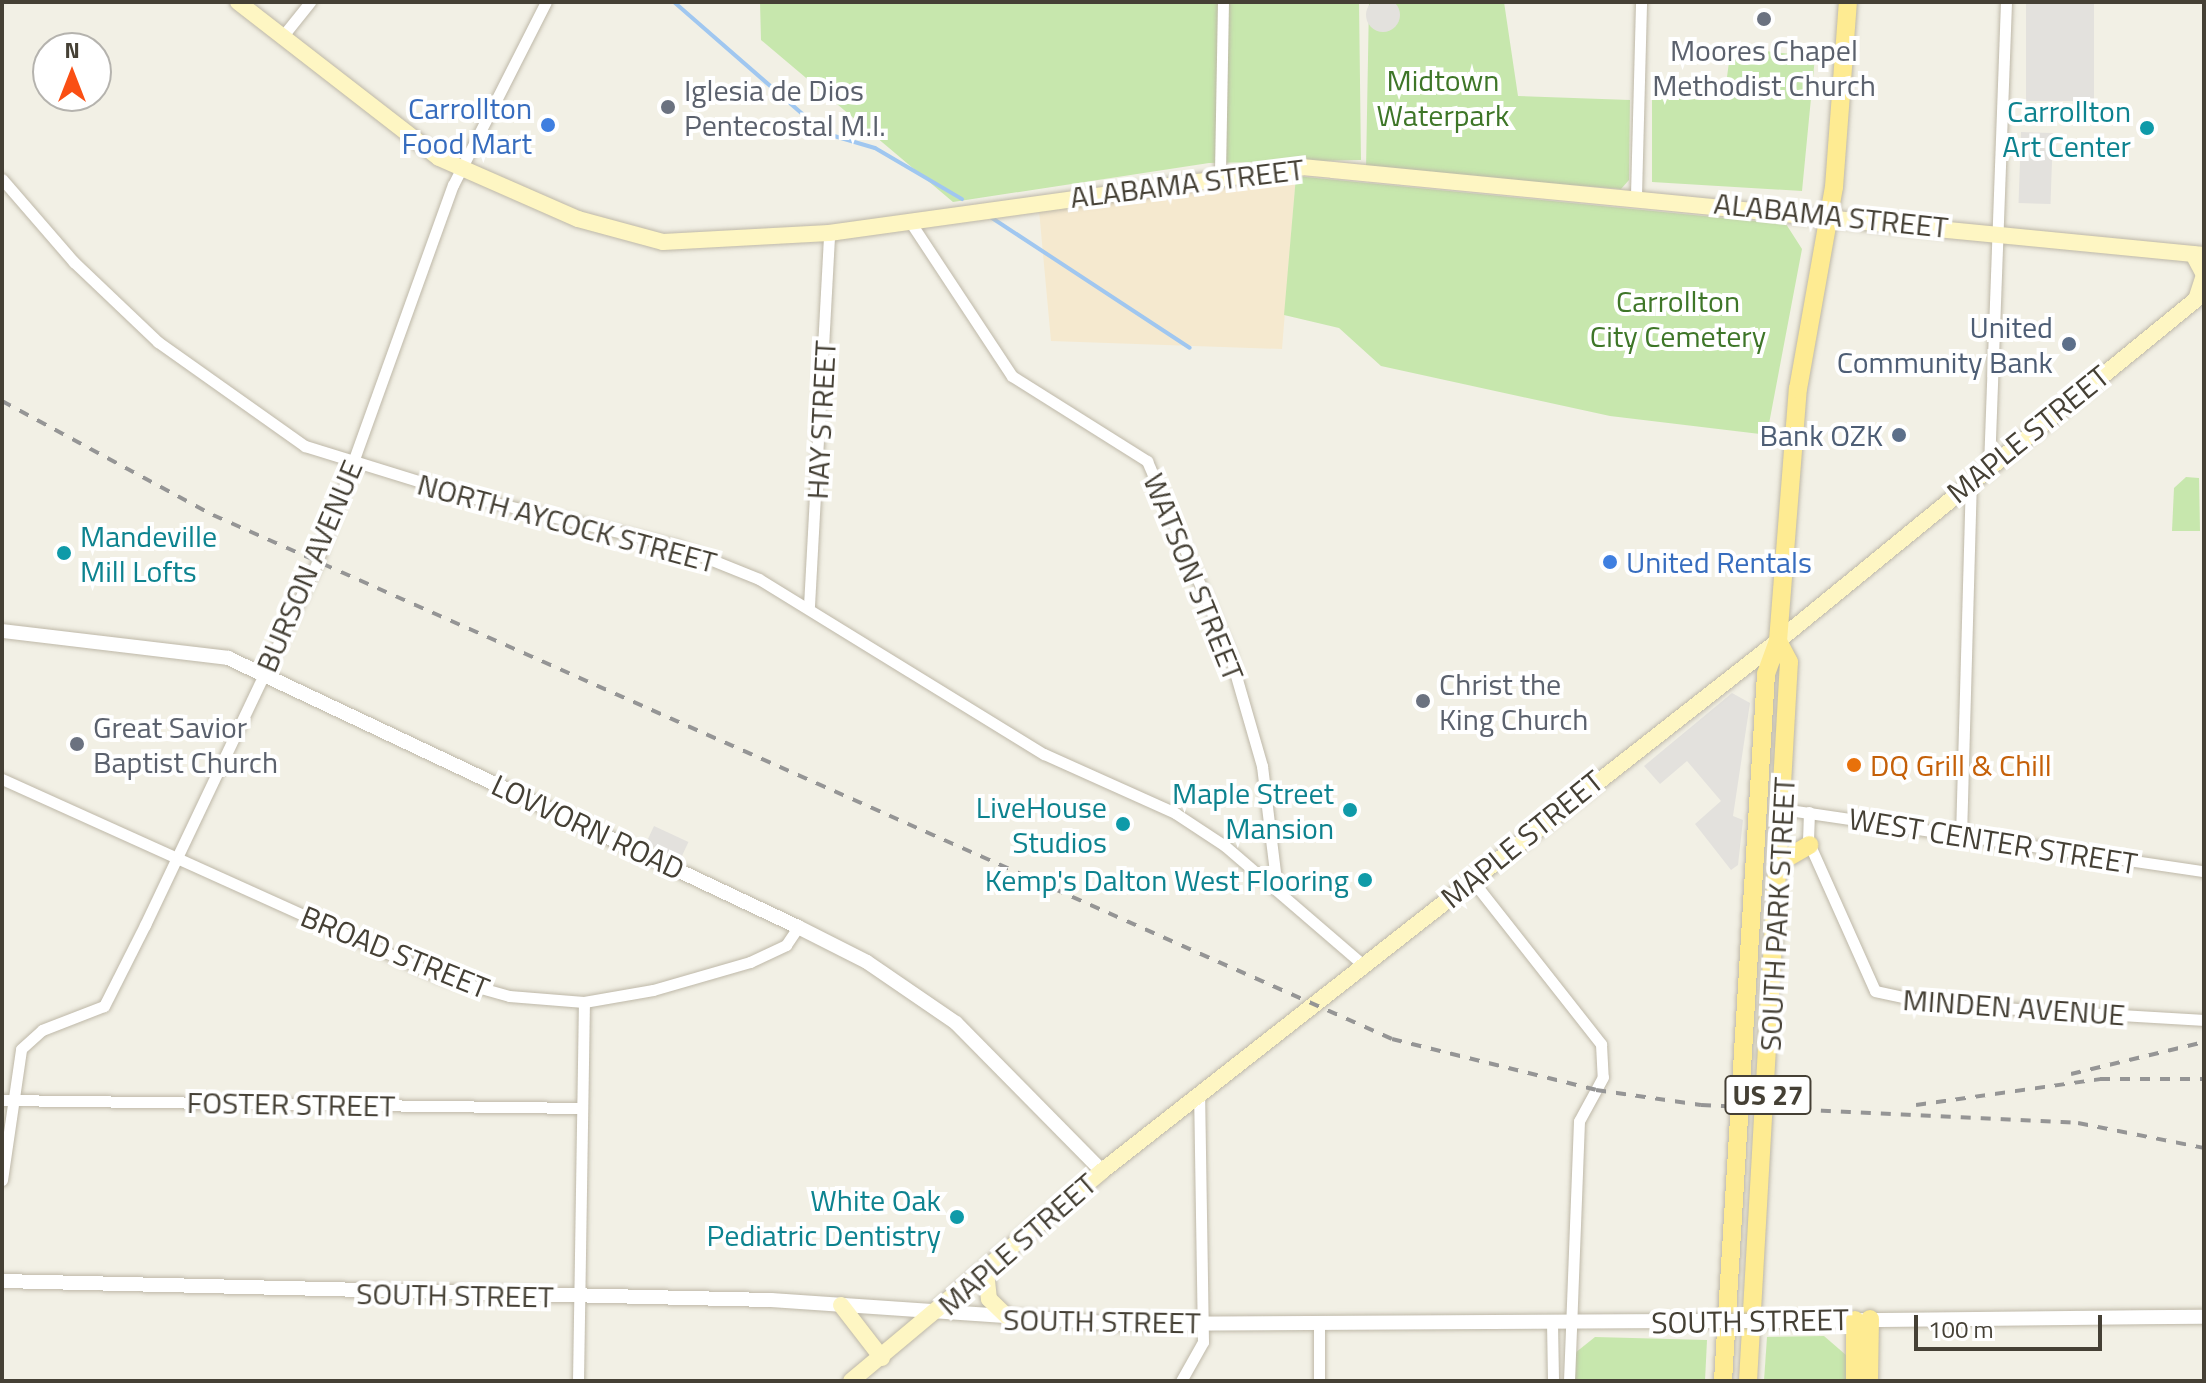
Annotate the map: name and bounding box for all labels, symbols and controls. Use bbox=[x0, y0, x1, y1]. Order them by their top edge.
marker: Moores Chapel Methodist Church bbox=[1755, 10, 1773, 28]
north arrow bbox=[32, 32, 112, 112]
place label: Moores Chapel Methodist Church bbox=[1652, 32, 1876, 102]
text: N bbox=[64, 33, 80, 67]
park label: Midtown Waterpark bbox=[1377, 62, 1509, 132]
place label: Iglesia de Dios Pentecostal M.I. bbox=[684, 72, 886, 142]
place label: Carrollton Food Mart bbox=[401, 90, 532, 160]
place label: Carrollton Art Center bbox=[2002, 93, 2131, 164]
marker: Iglesia de Dios Pentecostal M.I. bbox=[659, 98, 677, 116]
marker: Carrollton Food Mart bbox=[539, 116, 557, 134]
marker: Carrollton Art Center bbox=[2138, 119, 2156, 137]
street label: ALABAMA STREET bbox=[1068, 151, 1306, 215]
street label: ALABAMA STREET bbox=[1712, 185, 1950, 245]
park label: Carrollton City Cemetery bbox=[1590, 283, 1766, 354]
place label: United Community Bank bbox=[1837, 309, 2053, 380]
marker: United Community Bank bbox=[2060, 335, 2078, 353]
street label: HAY STREET bbox=[799, 340, 843, 500]
street label: MAPLE STREET bbox=[1940, 358, 2116, 510]
place label: Bank OZK bbox=[1760, 417, 1883, 453]
marker: Bank OZK bbox=[1890, 426, 1908, 444]
street label: BURSON AVENUE bbox=[248, 455, 370, 677]
street label: NORTH AYCOCK STREET bbox=[414, 466, 720, 580]
street label: WATSON STREET bbox=[1136, 468, 1252, 686]
place label: Mandeville Mill Lofts bbox=[80, 518, 217, 588]
marker: Mandeville Mill Lofts bbox=[55, 544, 73, 562]
place label: United Rentals bbox=[1626, 544, 1812, 580]
marker: United Rentals bbox=[1601, 553, 1619, 571]
place label: Christ the King Church bbox=[1439, 666, 1588, 736]
marker: Christ the King Church bbox=[1414, 692, 1432, 710]
place label: Great Savior Baptist Church bbox=[93, 709, 278, 780]
marker: Great Savior Baptist Church bbox=[68, 735, 86, 753]
place label: DQ Grill & Chill bbox=[1870, 747, 2052, 783]
marker: DQ Grill & Chill bbox=[1845, 756, 1863, 774]
street label: MAPLE STREET bbox=[1434, 763, 1610, 915]
street label: LOVVORN ROAD bbox=[486, 767, 690, 887]
place label: Maple Street Mansion bbox=[1172, 775, 1334, 846]
street label: SOUTH PARK STREET bbox=[1752, 776, 1802, 1052]
place label: LiveHouse Studios bbox=[976, 789, 1107, 860]
street label: WEST CENTER STREET bbox=[1846, 800, 2140, 882]
marker: Maple Street Mansion bbox=[1341, 801, 1359, 819]
marker: LiveHouse Studios bbox=[1114, 815, 1132, 833]
place label: Kemp's Dalton West Flooring bbox=[985, 862, 1349, 898]
marker: Kemp's Dalton West Flooring bbox=[1356, 871, 1374, 889]
street label: BROAD STREET bbox=[296, 898, 494, 1006]
street label: MINDEN AVENUE bbox=[1902, 981, 2126, 1033]
road number: US 27 bbox=[1724, 1071, 1812, 1119]
street label: FOSTER STREET bbox=[186, 1084, 396, 1124]
street label: MAPLE STREET bbox=[931, 1165, 1103, 1323]
place label: White Oak Pediatric Dentistry bbox=[707, 1182, 941, 1252]
marker: White Oak Pediatric Dentistry bbox=[948, 1208, 966, 1226]
street label: SOUTH STREET bbox=[356, 1275, 554, 1315]
scale bar bbox=[1918, 1299, 2106, 1349]
street label: SOUTH STREET bbox=[1003, 1301, 1201, 1341]
street label: SOUTH STREET bbox=[1651, 1301, 1849, 1341]
text: 100 m bbox=[1928, 1311, 1994, 1347]

